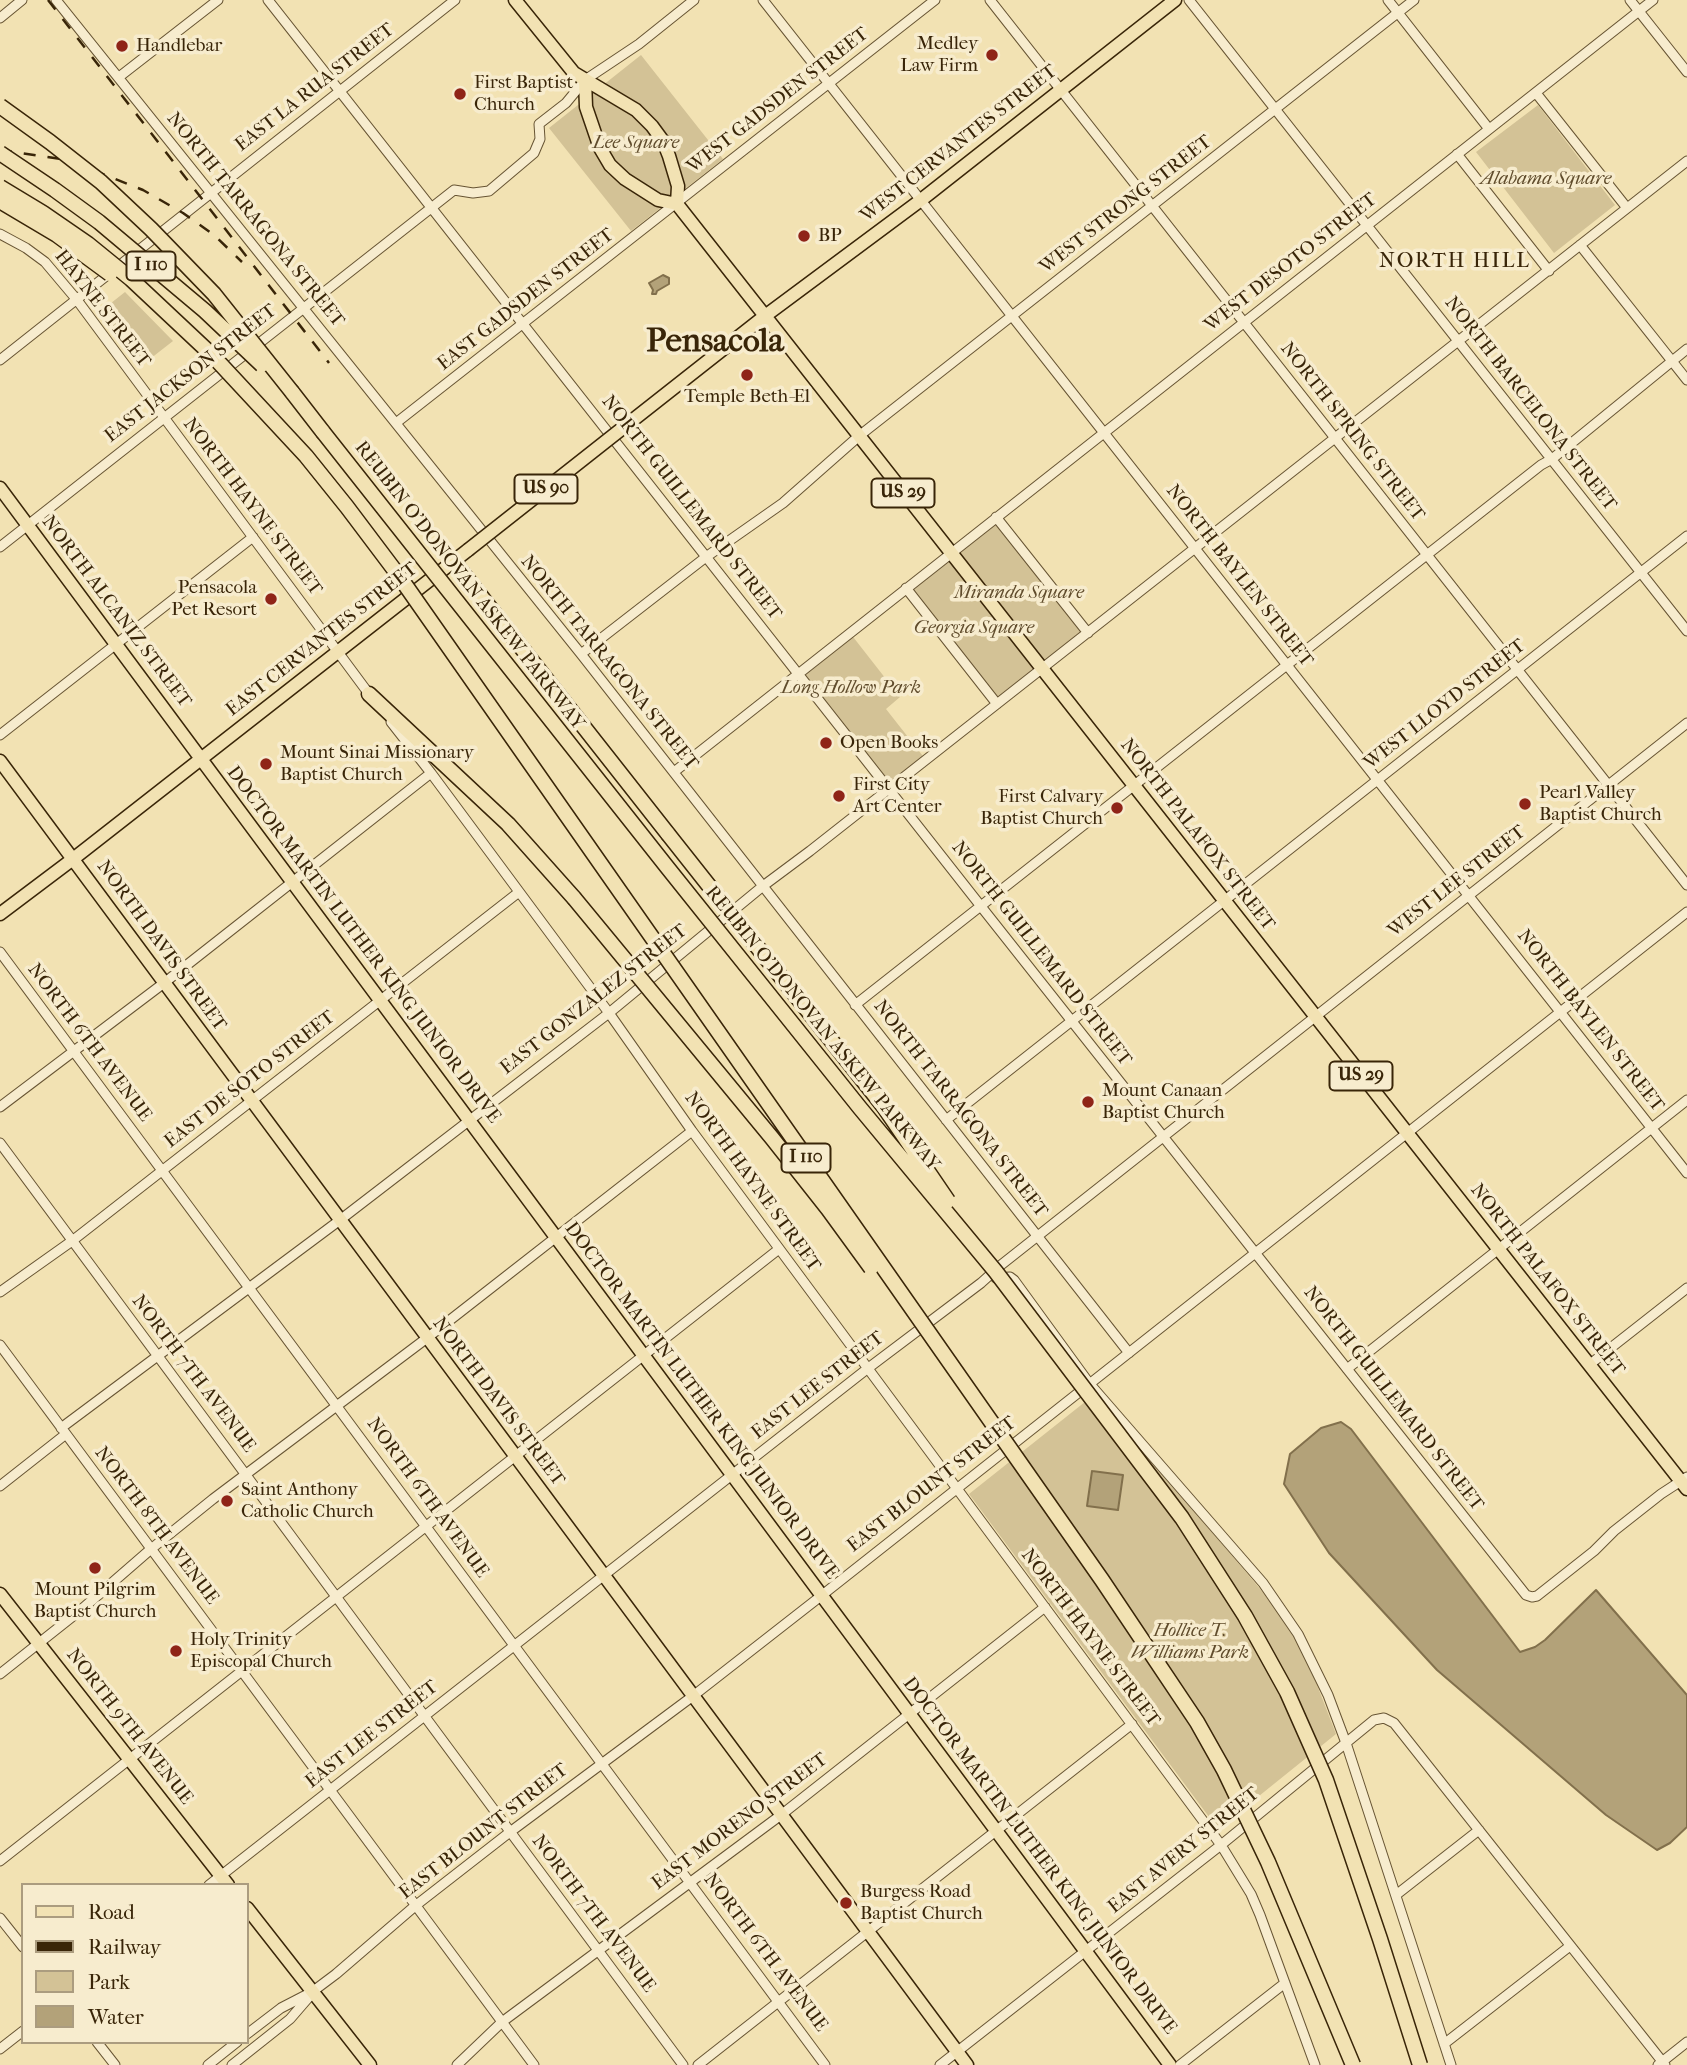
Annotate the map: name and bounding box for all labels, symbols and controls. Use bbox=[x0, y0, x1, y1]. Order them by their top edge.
street label: EAST LA RUA STREET bbox=[231, 19, 399, 157]
street label: WEST GADSDEN STREET bbox=[683, 23, 873, 179]
place label: Medley Law Firm bbox=[900, 33, 978, 77]
place label: Handlebar bbox=[136, 35, 222, 57]
marker: Handlebar bbox=[114, 38, 130, 54]
marker: Medley Law Firm bbox=[984, 47, 1000, 63]
street label: WEST CERVANTES STREET bbox=[856, 60, 1062, 228]
place label: First Baptist Church bbox=[474, 72, 573, 116]
marker: First Baptist Church bbox=[452, 86, 468, 102]
street label: NORTH TARRAGONA STREET bbox=[161, 108, 349, 332]
street label: WEST STRONG STREET bbox=[1036, 131, 1216, 279]
park label: Lee Square bbox=[593, 132, 679, 154]
park label: Alabama Square bbox=[1481, 168, 1611, 190]
street label: WEST DESOTO STREET bbox=[1200, 189, 1382, 337]
street label: EAST GADSDEN STREET bbox=[433, 224, 619, 376]
place label: BP bbox=[818, 225, 842, 247]
marker: BP bbox=[796, 228, 812, 244]
street label: HAYNE STREET bbox=[49, 246, 155, 372]
district label: NORTH HILL bbox=[1380, 249, 1530, 275]
road number: I 110 bbox=[127, 252, 176, 280]
street label: NORTH BARCELONA STREET bbox=[1439, 292, 1621, 516]
street label: EAST JACKSON STREET bbox=[101, 300, 281, 448]
district label: Pensacola bbox=[646, 323, 784, 363]
street label: NORTH SPRING STREET bbox=[1275, 338, 1429, 526]
marker: Temple Beth-El bbox=[739, 367, 755, 383]
place label: Temple Beth-El bbox=[684, 386, 810, 408]
street label: NORTH GUILLEMARD STREET bbox=[596, 391, 786, 625]
street label: NORTH HAYNE STREET bbox=[178, 414, 326, 600]
street label: REUBIN O'DONOVAN ASKEW PARKWAY bbox=[349, 437, 589, 735]
road number: US 90 bbox=[514, 475, 578, 504]
road number: US 29 bbox=[872, 478, 934, 508]
street label: NORTH BAYLEN STREET bbox=[1161, 480, 1317, 672]
street label: NORTH ALCANIZ STREET bbox=[36, 512, 196, 712]
street label: NORTH TARRAGONA STREET bbox=[515, 551, 703, 775]
street label: EAST CERVANTES STREET bbox=[222, 558, 422, 722]
place label: Pensacola Pet Resort bbox=[171, 577, 257, 621]
park label: Miranda Square bbox=[954, 582, 1084, 604]
marker: Pensacola Pet Resort bbox=[263, 591, 279, 607]
park label: Georgia Square bbox=[914, 617, 1034, 639]
street label: WEST LLOYD STREET bbox=[1360, 635, 1530, 775]
park label: Long Hollow Park bbox=[781, 677, 921, 699]
place label: Open Books bbox=[840, 732, 938, 754]
street label: NORTH PALAFOX STREET bbox=[1115, 734, 1279, 936]
marker: Open Books bbox=[818, 735, 834, 751]
place label: Mount Sinai Missionary Baptist Church bbox=[280, 742, 474, 786]
marker: Mount Sinai Missionary Baptist Church bbox=[258, 756, 274, 772]
street label: DOCTOR MARTIN LUTHER KING JUNIOR DRIVE bbox=[221, 762, 505, 1128]
place label: First City Art Center bbox=[853, 774, 942, 818]
place label: Pearl Valley Baptist Church bbox=[1539, 782, 1662, 826]
place label: First Calvary Baptist Church bbox=[980, 786, 1103, 830]
marker: First City Art Center bbox=[831, 788, 847, 804]
marker: Pearl Valley Baptist Church bbox=[1517, 796, 1533, 812]
marker: First Calvary Baptist Church bbox=[1109, 800, 1125, 816]
street label: WEST LEE STREET bbox=[1384, 821, 1530, 943]
street label: NORTH GUILLEMARD STREET bbox=[946, 837, 1136, 1071]
street label: NORTH DAVIS STREET bbox=[91, 856, 231, 1036]
street label: REUBIN O'DONOVAN ASKEW PARKWAY bbox=[700, 882, 944, 1176]
street label: EAST GONZALEZ STREET bbox=[496, 920, 692, 1080]
street label: NORTH BAYLEN STREET bbox=[1512, 925, 1668, 1117]
street label: NORTH 6TH AVENUE bbox=[22, 959, 156, 1127]
street label: NORTH TARRAGONA STREET bbox=[868, 996, 1052, 1222]
street label: EAST DE SOTO STREET bbox=[160, 1006, 340, 1154]
road number: US 29 bbox=[1330, 1062, 1392, 1091]
place label: Mount Canaan Baptist Church bbox=[1102, 1080, 1225, 1124]
street label: NORTH HAYNE STREET bbox=[679, 1088, 825, 1276]
marker: Mount Canaan Baptist Church bbox=[1080, 1094, 1096, 1110]
road number: I 110 bbox=[782, 1143, 830, 1172]
street label: NORTH PALAFOX STREET bbox=[1465, 1179, 1629, 1381]
street label: DOCTOR MARTIN LUTHER KING JUNIOR DRIVE bbox=[559, 1218, 843, 1584]
street label: NORTH GUILLEMARD STREET bbox=[1298, 1282, 1488, 1516]
street label: NORTH 7TH AVENUE bbox=[126, 1291, 260, 1457]
street label: NORTH DAVIS STREET bbox=[427, 1313, 569, 1491]
street label: EAST LEE STREET bbox=[747, 1327, 889, 1445]
street label: EAST BLOUNT STREET bbox=[843, 1412, 1021, 1558]
street label: NORTH 6TH AVENUE bbox=[361, 1414, 493, 1582]
street label: NORTH 8TH AVENUE bbox=[89, 1443, 223, 1609]
place label: Saint Anthony Catholic Church bbox=[241, 1479, 374, 1523]
marker: Saint Anthony Catholic Church bbox=[219, 1493, 235, 1509]
street label: NORTH HAYNE STREET bbox=[1016, 1545, 1164, 1731]
marker: Mount Pilgrim Baptist Church bbox=[87, 1560, 103, 1576]
place label: Mount Pilgrim Baptist Church bbox=[34, 1579, 156, 1623]
park label: Hollice T. Williams Park bbox=[1131, 1620, 1249, 1664]
place label: Holy Trinity Episcopal Church bbox=[190, 1629, 332, 1673]
marker: Holy Trinity Episcopal Church bbox=[168, 1643, 184, 1659]
street label: NORTH 9TH AVENUE bbox=[61, 1644, 197, 1810]
street label: DOCTOR MARTIN LUTHER KING JUNIOR DRIVE bbox=[897, 1673, 1181, 2039]
street label: EAST LEE STREET bbox=[301, 1676, 443, 1794]
street label: EAST MORENO STREET bbox=[648, 1749, 832, 1895]
street label: EAST BLOUNT STREET bbox=[395, 1759, 573, 1905]
street label: EAST AVERY STREET bbox=[1104, 1783, 1264, 1919]
street label: NORTH 7TH AVENUE bbox=[526, 1831, 660, 1997]
street label: NORTH 6TH AVENUE bbox=[698, 1869, 832, 2037]
place label: Burgess Road Baptist Church bbox=[860, 1881, 983, 1925]
legend bbox=[21, 1883, 248, 2044]
marker: Burgess Road Baptist Church bbox=[838, 1895, 854, 1911]
text: Road bbox=[88, 1900, 135, 1924]
text: Railway bbox=[88, 1935, 161, 1959]
text: Park bbox=[88, 1970, 130, 1994]
text: Water bbox=[88, 2005, 144, 2029]

